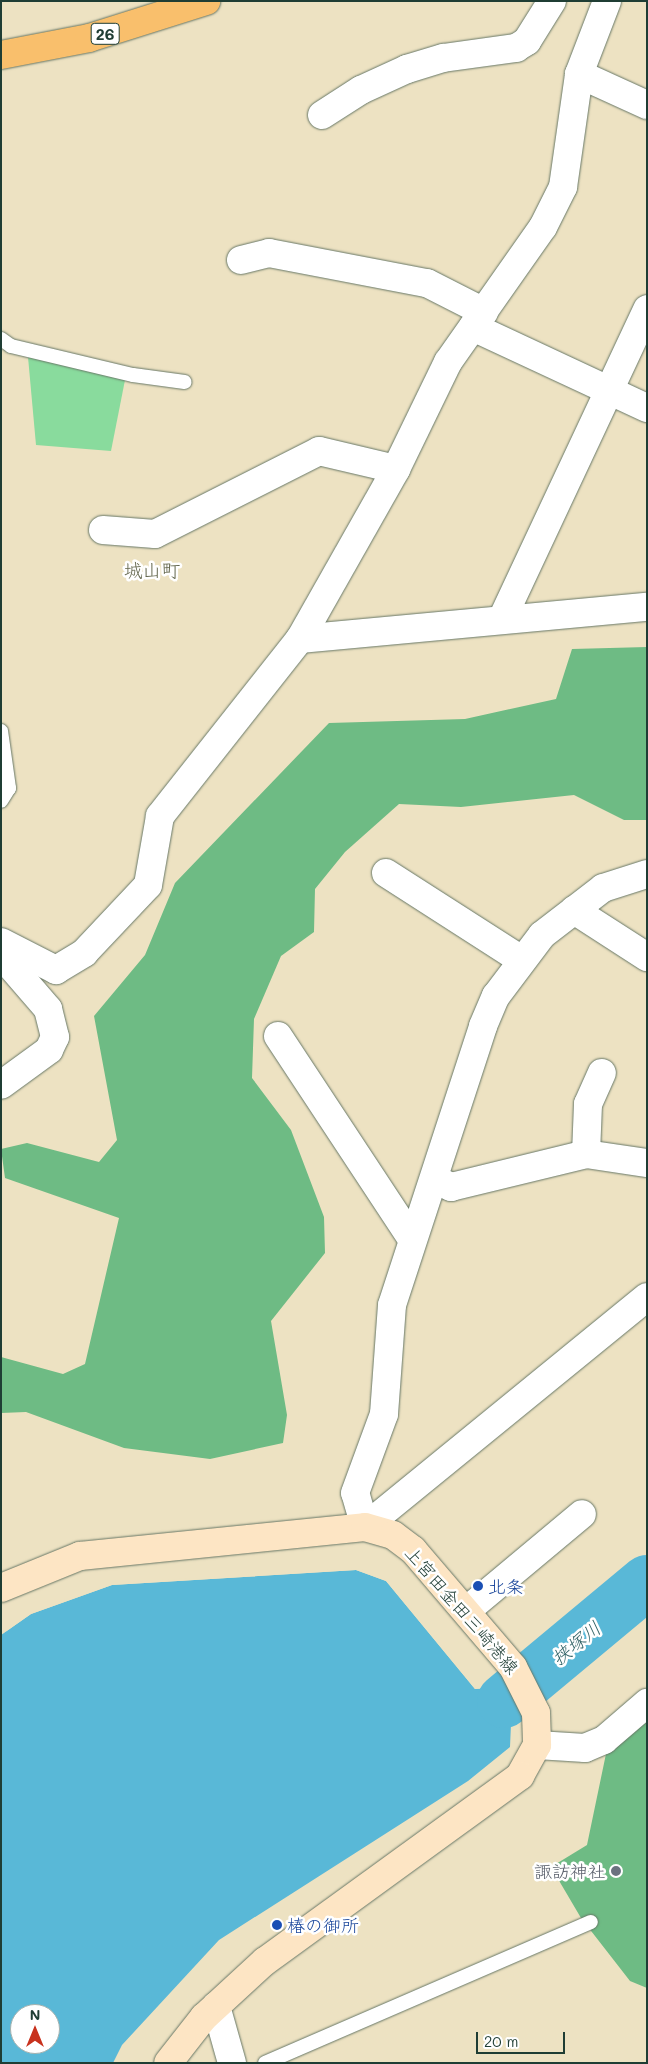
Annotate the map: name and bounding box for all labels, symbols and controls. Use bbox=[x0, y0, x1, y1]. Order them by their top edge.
road number: 26 bbox=[90, 20, 120, 48]
district label: 城山町 bbox=[124, 559, 180, 581]
street label: 上宮田金田三崎港線 bbox=[401, 1542, 523, 1678]
place label: 北条 bbox=[488, 1575, 524, 1597]
marker: 北条 bbox=[472, 1580, 484, 1592]
water label: 挟塚川 bbox=[547, 1616, 605, 1670]
place label: 諏訪神社 bbox=[534, 1860, 606, 1882]
marker: 諏訪神社 bbox=[610, 1865, 622, 1877]
place label: 椿の御所 bbox=[287, 1914, 359, 1936]
marker: 椿の御所 bbox=[271, 1919, 283, 1931]
north arrow bbox=[10, 2004, 60, 2054]
text: N bbox=[30, 2005, 40, 2024]
scale bar bbox=[478, 2022, 567, 2054]
text: 20 m bbox=[484, 2031, 518, 2051]

